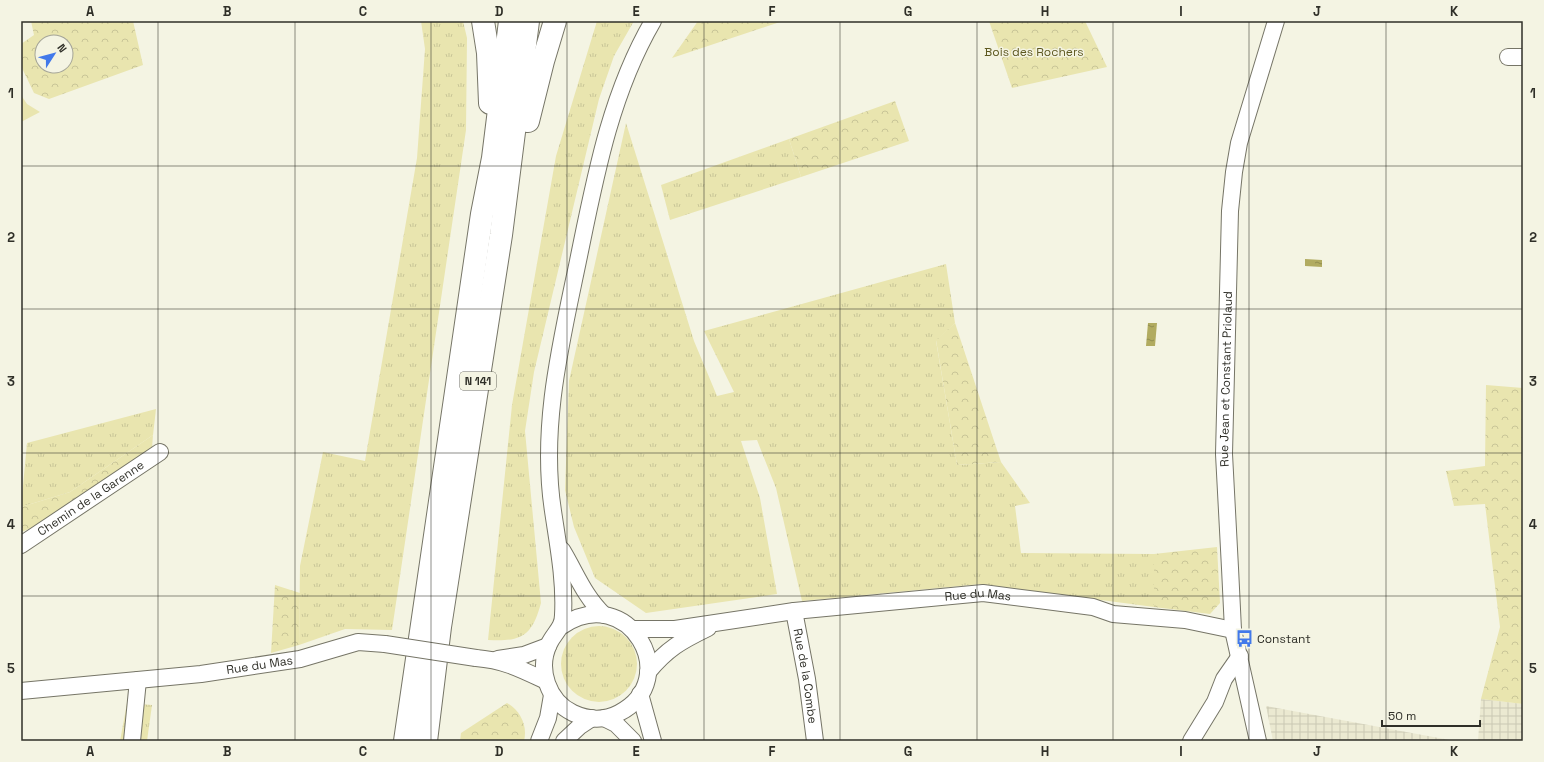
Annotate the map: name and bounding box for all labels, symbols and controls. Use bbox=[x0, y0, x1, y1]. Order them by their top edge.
text: A bbox=[86, 3, 95, 20]
text: B bbox=[223, 3, 232, 20]
text: C bbox=[359, 3, 367, 20]
text: D bbox=[495, 3, 504, 20]
text: E bbox=[632, 3, 640, 20]
text: F bbox=[769, 3, 776, 20]
text: G bbox=[904, 3, 912, 20]
text: H bbox=[1041, 3, 1049, 20]
text: I bbox=[1179, 3, 1183, 20]
text: J bbox=[1313, 3, 1321, 20]
text: K bbox=[1450, 3, 1459, 20]
north arrow bbox=[34, 34, 74, 74]
text: N bbox=[54, 41, 70, 55]
park label: Bois des Rochers bbox=[984, 44, 1084, 60]
text: 1 bbox=[8, 85, 14, 102]
text: 1 bbox=[1530, 85, 1536, 102]
text: 2 bbox=[7, 229, 15, 246]
text: 2 bbox=[1529, 229, 1537, 246]
street label: Rue Jean et Constant Priolaud bbox=[1216, 291, 1236, 467]
road number: N 141 bbox=[460, 372, 496, 390]
text: 3 bbox=[7, 373, 15, 390]
text: 3 bbox=[1529, 373, 1537, 390]
street label: Chemin de la Garenne bbox=[34, 457, 147, 540]
text: 4 bbox=[7, 516, 15, 533]
text: 4 bbox=[1529, 516, 1537, 533]
street label: Rue du Mas bbox=[944, 585, 1012, 605]
street label: Rue de la Combe bbox=[789, 627, 821, 725]
bus stop icon: Constant bbox=[1234, 629, 1254, 649]
place label: Constant bbox=[1257, 631, 1311, 647]
street label: Rue du Mas bbox=[225, 652, 294, 678]
text: 5 bbox=[7, 660, 15, 677]
text: 5 bbox=[1529, 660, 1537, 677]
scale bar bbox=[1382, 702, 1480, 728]
text: 50 m bbox=[1388, 708, 1416, 724]
text: A bbox=[86, 743, 95, 760]
text: B bbox=[223, 743, 232, 760]
text: C bbox=[359, 743, 367, 760]
text: D bbox=[495, 743, 504, 760]
text: E bbox=[632, 743, 640, 760]
text: F bbox=[769, 743, 776, 760]
text: G bbox=[904, 743, 912, 760]
text: H bbox=[1041, 743, 1049, 760]
text: I bbox=[1179, 743, 1183, 760]
text: J bbox=[1313, 743, 1321, 760]
text: K bbox=[1450, 743, 1459, 760]

